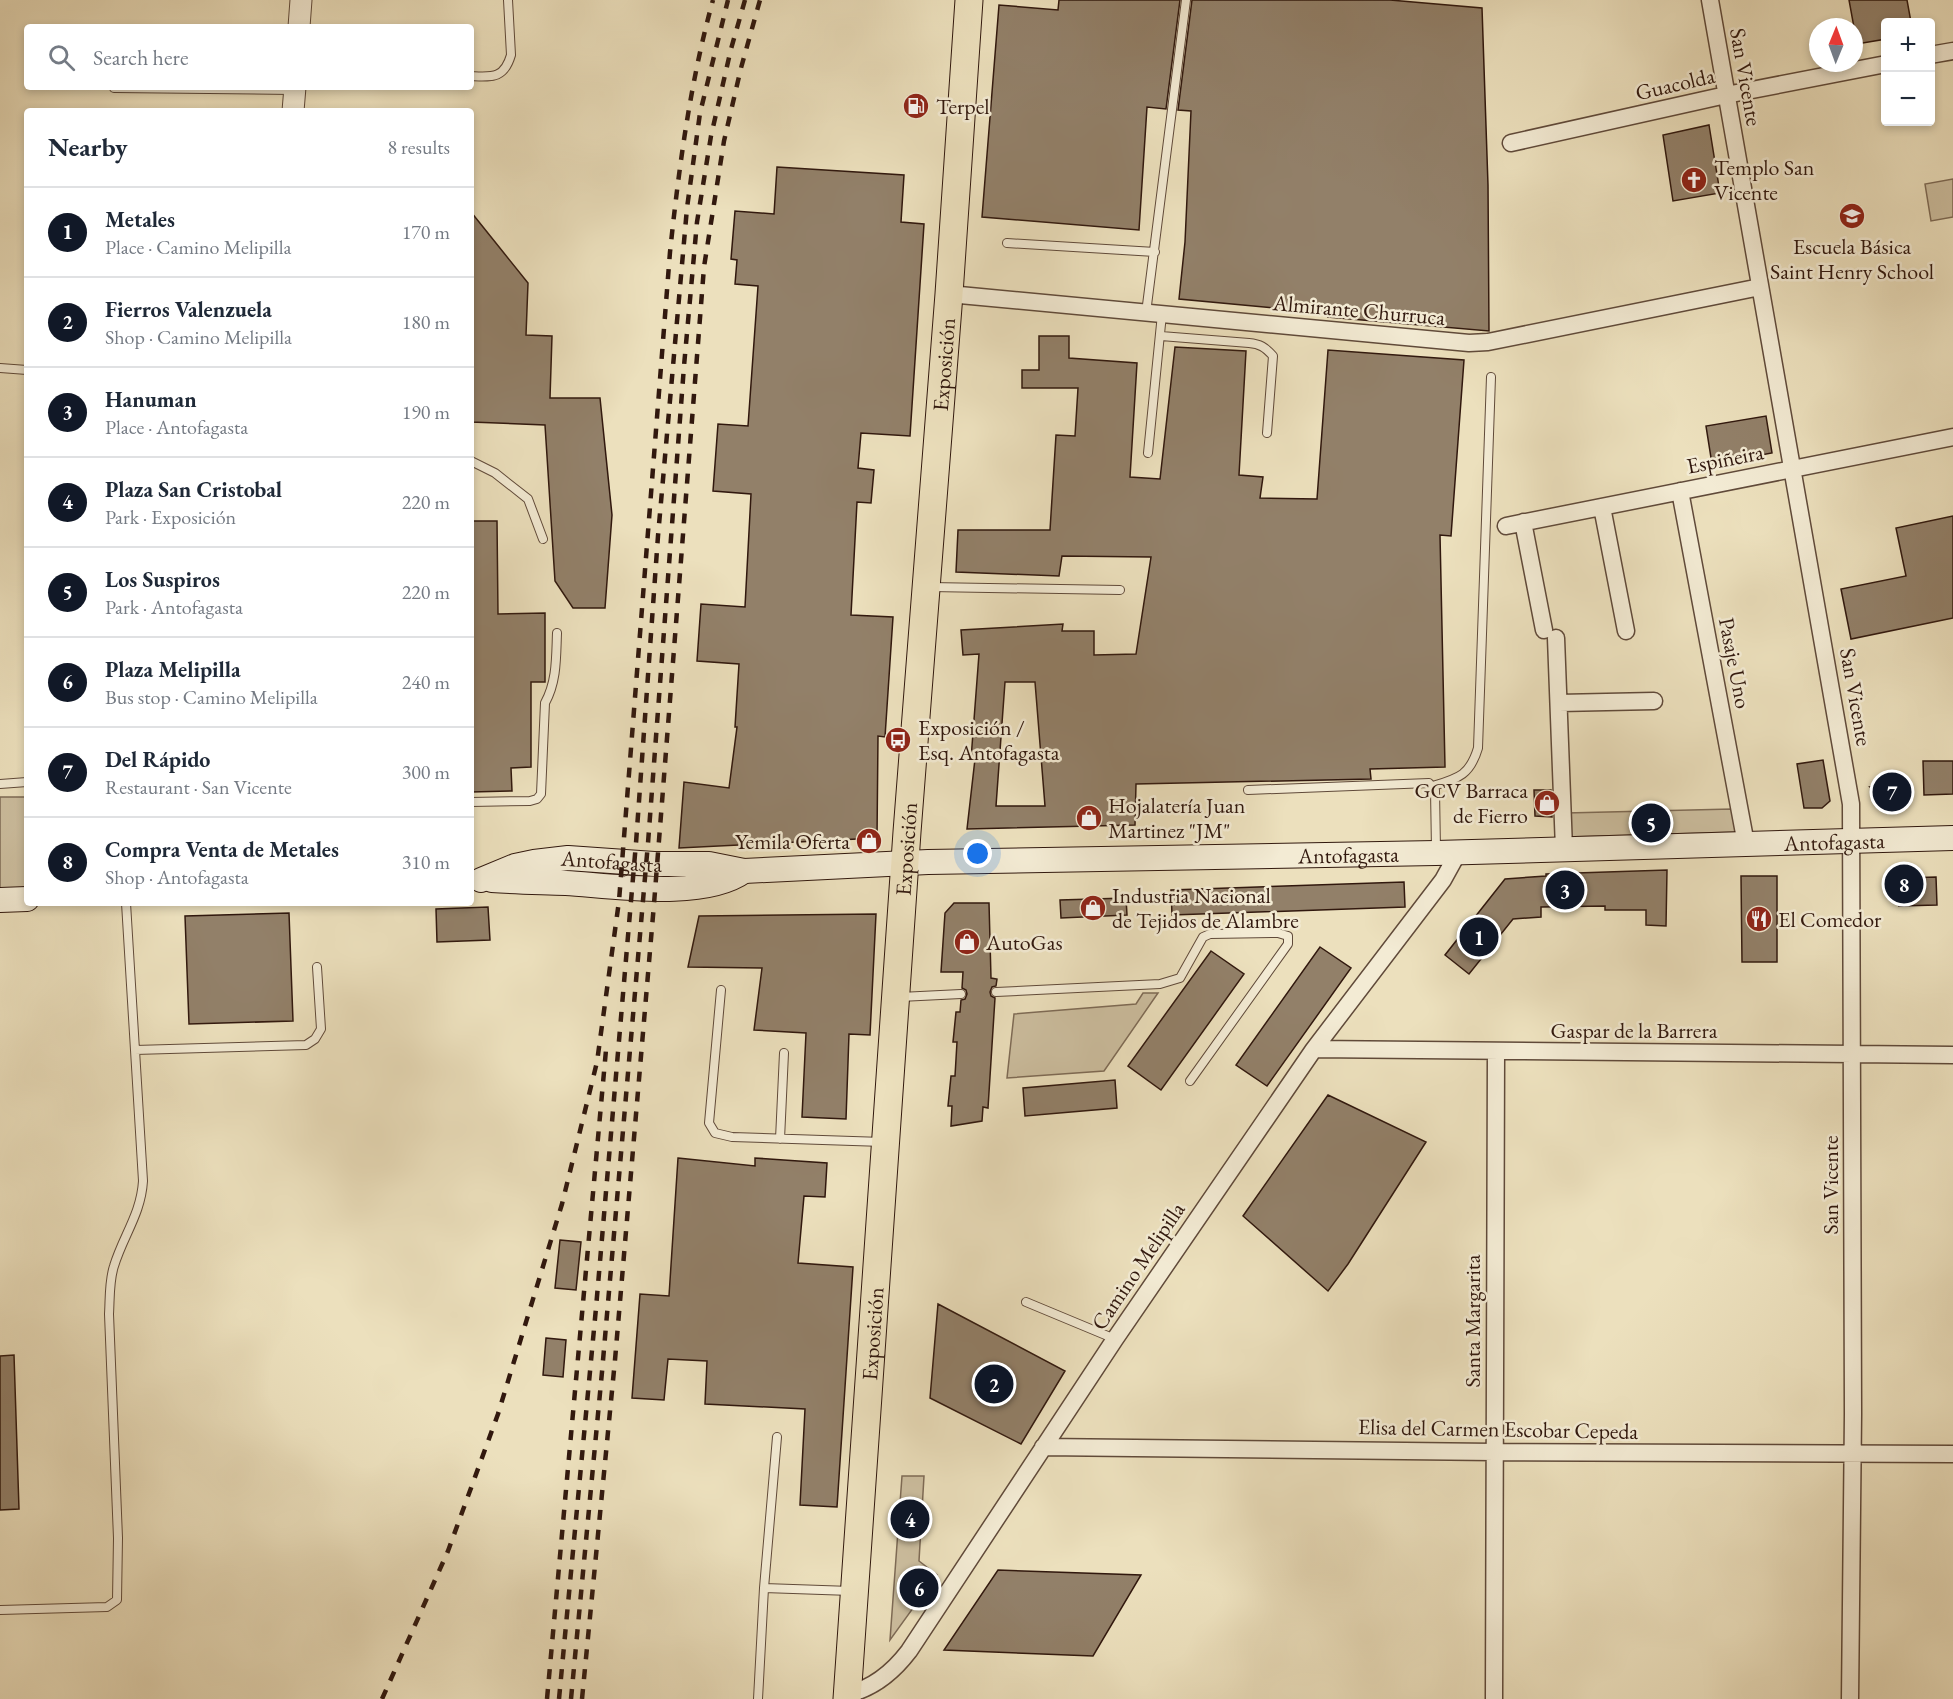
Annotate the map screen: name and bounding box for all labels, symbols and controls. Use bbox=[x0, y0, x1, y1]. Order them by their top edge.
north arrow bbox=[1809, 18, 1863, 72]
map controls bbox=[1881, 18, 1935, 126]
button: + bbox=[1881, 18, 1935, 72]
search box bbox=[24, 24, 474, 90]
street label: San Vicente bbox=[1723, 26, 1769, 129]
icon: search bbox=[45, 41, 78, 74]
text: Search here bbox=[93, 43, 188, 72]
street label: Guacolda bbox=[1632, 61, 1718, 107]
button: − bbox=[1881, 72, 1935, 126]
fuel station icon: Terpel bbox=[901, 91, 931, 121]
place label: Terpel bbox=[936, 92, 990, 121]
text: Nearby bbox=[48, 130, 128, 164]
text: 8 results bbox=[387, 134, 450, 160]
place label: Templo San Vicente bbox=[1714, 153, 1815, 207]
church icon: Templo San Vicente bbox=[1679, 165, 1709, 195]
school or university icon: Escuela Básica Saint Henry School bbox=[1837, 201, 1867, 231]
text: Metales bbox=[105, 205, 175, 234]
text: 1 bbox=[62, 219, 73, 245]
text: 170 m bbox=[402, 219, 450, 245]
place label: Escuela Básica Saint Henry School bbox=[1770, 232, 1934, 286]
text: Place · Camino Melipilla bbox=[105, 234, 291, 260]
street label: Almirante Churruca bbox=[1271, 288, 1447, 332]
text: Fierros Valenzuela bbox=[105, 295, 272, 324]
text: 2 bbox=[62, 309, 73, 335]
text: 180 m bbox=[402, 309, 450, 335]
street label: Exposición bbox=[925, 316, 962, 412]
text: Shop · Camino Melipilla bbox=[105, 324, 292, 350]
text: Hanuman bbox=[105, 385, 197, 414]
text: 3 bbox=[62, 399, 73, 425]
text: 190 m bbox=[402, 399, 450, 425]
text: Place · Antofagasta bbox=[105, 414, 248, 440]
street label: Espiñeira bbox=[1684, 437, 1766, 481]
text: Plaza San Cristobal bbox=[105, 475, 282, 504]
text: 4 bbox=[62, 489, 73, 515]
text: 220 m bbox=[402, 489, 450, 515]
text: Park · Exposición bbox=[105, 504, 236, 530]
text: Los Suspiros bbox=[105, 565, 220, 594]
text: 5 bbox=[62, 579, 73, 605]
text: 220 m bbox=[402, 579, 450, 605]
text: Park · Antofagasta bbox=[105, 594, 243, 620]
street label: Pasaje Uno bbox=[1712, 615, 1758, 711]
street label: San Vicente bbox=[1833, 646, 1879, 749]
text: Plaza Melipilla bbox=[105, 655, 241, 684]
text: 6 bbox=[62, 669, 73, 695]
text: 240 m bbox=[402, 669, 450, 695]
text: Bus stop · Camino Melipilla bbox=[105, 684, 318, 710]
place label: Exposición / Esq. Antofagasta bbox=[918, 713, 1060, 767]
bus stop icon: Exposición / Esq. Antofagasta bbox=[883, 725, 913, 755]
text: Del Rápido bbox=[105, 745, 210, 774]
text: 7 bbox=[62, 759, 73, 785]
text: 300 m bbox=[402, 759, 450, 785]
pin: 7 bbox=[1872, 770, 1912, 814]
text: Restaurant · San Vicente bbox=[105, 774, 292, 800]
place label: GCV Barraca de Fierro bbox=[1415, 776, 1528, 830]
shop icon: GCV Barraca de Fierro bbox=[1532, 788, 1562, 818]
place label: Hojalatería Juan Martinez "JM" bbox=[1108, 791, 1246, 845]
pin: 5 bbox=[1632, 800, 1670, 846]
street label: Exposición bbox=[888, 801, 924, 897]
shop icon: Hojalatería Juan Martinez "JM" bbox=[1074, 803, 1104, 833]
street label: Antofagasta bbox=[1782, 825, 1885, 857]
shop icon: Yemila Oferta bbox=[854, 826, 884, 856]
place label: Yemila Oferta bbox=[735, 827, 850, 856]
text: Compra Venta de Metales bbox=[105, 835, 339, 864]
your location bbox=[963, 839, 992, 868]
street label: Antofagasta bbox=[1297, 839, 1399, 870]
street label: Antofagasta bbox=[559, 843, 662, 879]
text: 8 bbox=[62, 849, 73, 875]
text: 310 m bbox=[402, 849, 450, 875]
pin: 8 bbox=[1884, 862, 1924, 906]
text: Shop · Antofagasta bbox=[105, 864, 249, 890]
pin: 3 bbox=[1546, 868, 1584, 912]
place label: Industria Nacional de Tejidos de Alambre bbox=[1112, 881, 1299, 935]
shop icon: Industria Nacional de Tejidos de Alambre bbox=[1078, 893, 1108, 923]
restaurant icon: El Comedor bbox=[1744, 904, 1774, 934]
place label: El Comedor bbox=[1778, 905, 1882, 934]
pin: 1 bbox=[1460, 914, 1498, 960]
shop icon: AutoGas bbox=[952, 927, 982, 957]
place label: AutoGas bbox=[985, 928, 1063, 957]
street label: Gaspar de la Barrera bbox=[1550, 1016, 1718, 1045]
street label: San Vicente bbox=[1816, 1135, 1845, 1234]
street label: Camino Melipilla bbox=[1084, 1196, 1192, 1336]
street label: Santa Margarita bbox=[1458, 1254, 1487, 1388]
street label: Exposición bbox=[855, 1286, 890, 1382]
pin: 2 bbox=[974, 1362, 1014, 1406]
street label: Elisa del Carmen Escobar Cepeda bbox=[1358, 1412, 1639, 1446]
pin: 4 bbox=[890, 1496, 930, 1541]
pin: 6 bbox=[900, 1566, 938, 1610]

